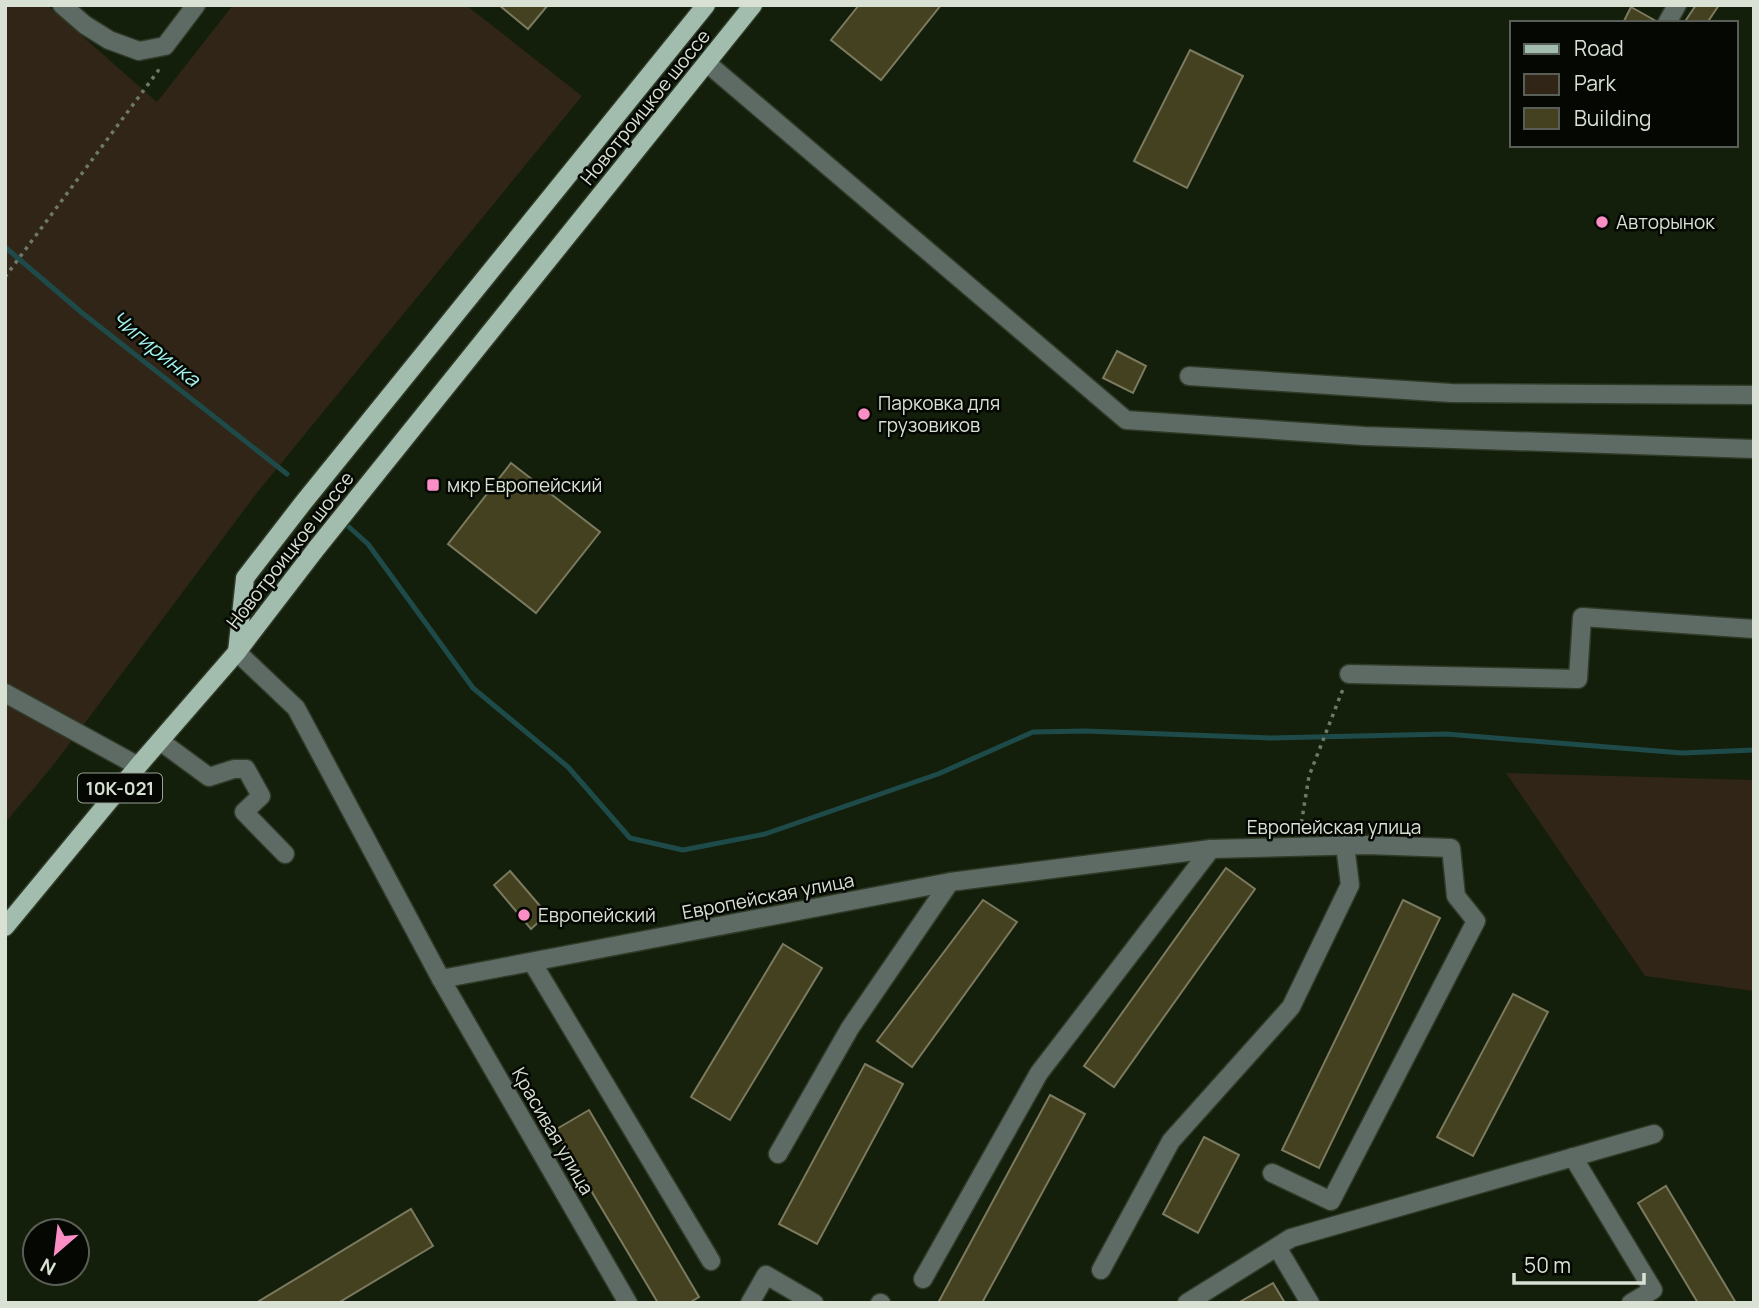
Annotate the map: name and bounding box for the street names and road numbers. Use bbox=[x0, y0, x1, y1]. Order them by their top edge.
street label: Новотроицкое шоссе bbox=[574, 24, 716, 190]
street label: Новотроицкое шоссе bbox=[220, 466, 360, 634]
road number: 10К-021 bbox=[78, 774, 162, 802]
street label: Европейская улица bbox=[1247, 814, 1421, 840]
street label: Европейская улица bbox=[680, 867, 856, 925]
street label: Красивая улица bbox=[506, 1063, 600, 1199]

